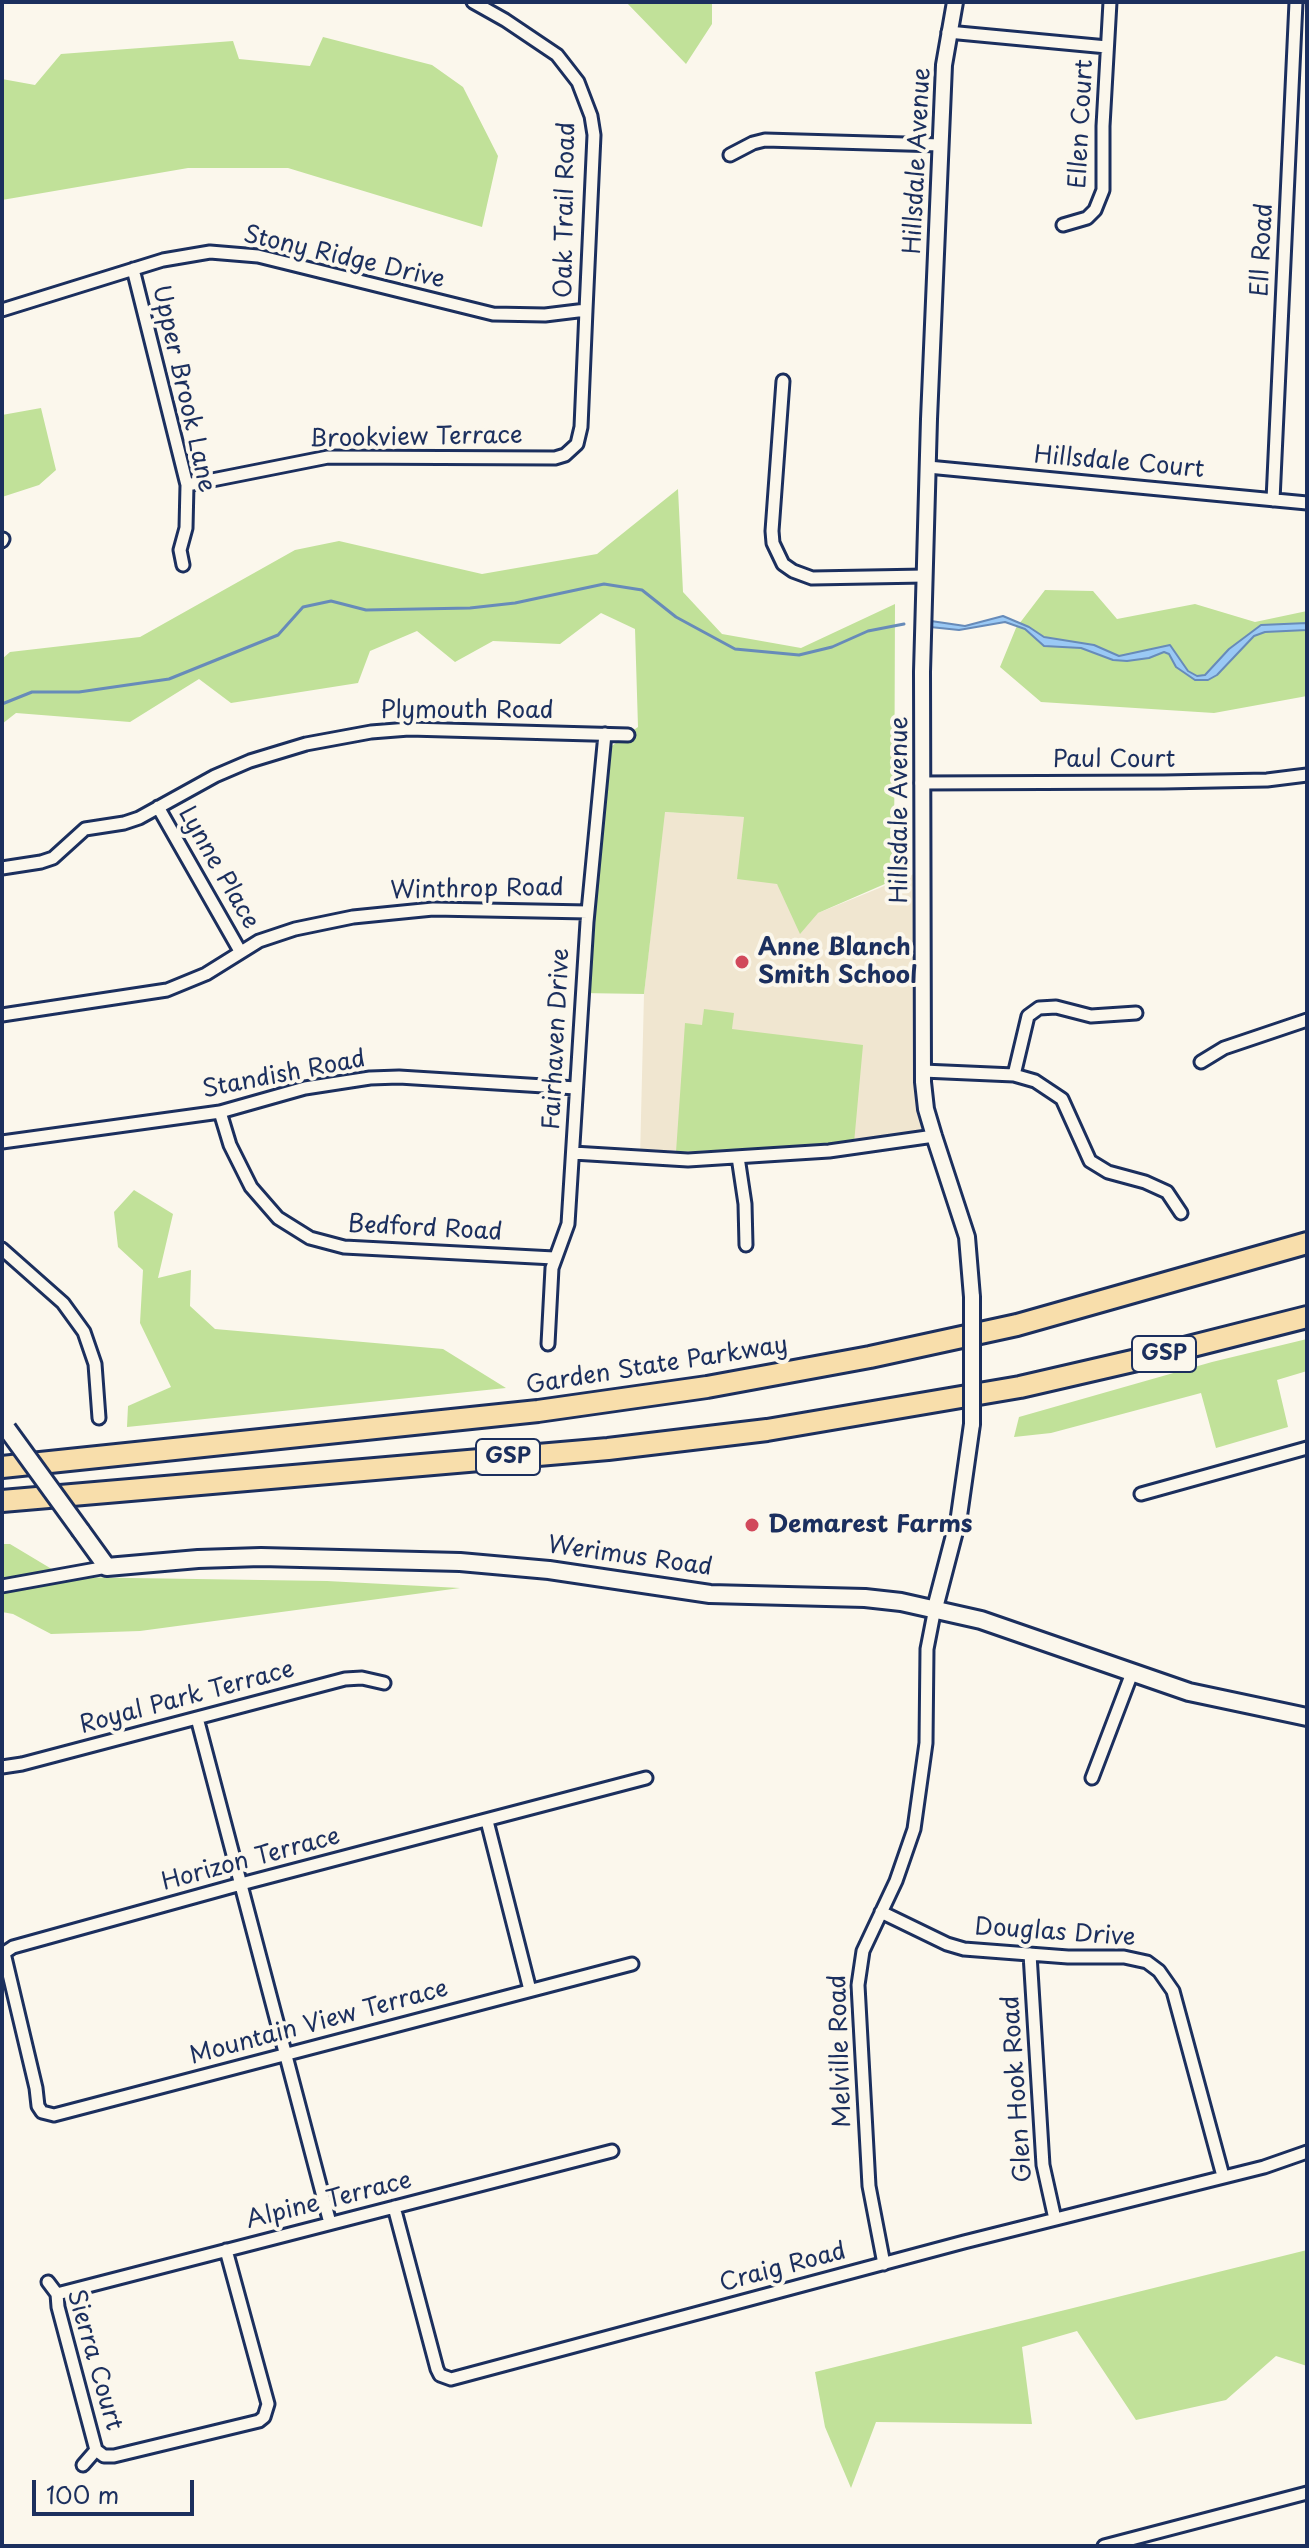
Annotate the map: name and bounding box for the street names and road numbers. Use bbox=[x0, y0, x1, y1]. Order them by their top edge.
street label: Ellen Court bbox=[1064, 58, 1100, 190]
street label: Hillsdale Avenue bbox=[899, 67, 937, 255]
street label: Oak Trail Road bbox=[550, 122, 582, 298]
street label: Ell Road bbox=[1246, 202, 1280, 298]
street label: Stony Ridge Drive bbox=[241, 221, 447, 295]
street label: Upper Brook Lane bbox=[145, 283, 221, 495]
street label: Brookview Terrace bbox=[309, 422, 523, 454]
street label: Hillsdale Court bbox=[1033, 441, 1205, 485]
street label: Plymouth Road bbox=[380, 697, 554, 725]
street label: Hillsdale Avenue bbox=[886, 716, 914, 904]
street label: Paul Court bbox=[1053, 746, 1175, 774]
street label: Lynne Place bbox=[171, 802, 265, 934]
street label: Winthrop Road bbox=[390, 874, 564, 906]
street label: Fairhaven Drive bbox=[538, 947, 576, 1131]
street label: Standish Road bbox=[200, 1045, 368, 1105]
street label: Bedford Road bbox=[347, 1211, 503, 1247]
street label: Garden State Parkway bbox=[524, 1331, 790, 1401]
road number: GSP bbox=[1132, 1336, 1196, 1372]
road number: GSP bbox=[476, 1439, 540, 1475]
street label: Werimus Road bbox=[546, 1531, 714, 1583]
street label: Royal Park Terrace bbox=[77, 1655, 297, 1741]
street label: Horizon Terrace bbox=[159, 1822, 343, 1898]
street label: Douglas Drive bbox=[973, 1913, 1137, 1953]
street label: Melville Road bbox=[824, 1974, 858, 2128]
street label: Mountain View Terrace bbox=[187, 1975, 451, 2071]
street label: Glen Hook Road bbox=[997, 1995, 1039, 2183]
street label: Alpine Terrace bbox=[243, 2167, 415, 2235]
street label: Craig Road bbox=[717, 2237, 849, 2299]
street label: Sierra Court bbox=[60, 2286, 128, 2434]

